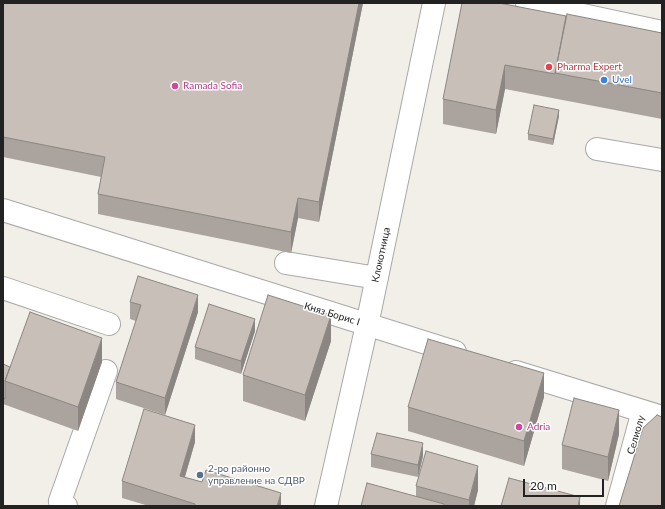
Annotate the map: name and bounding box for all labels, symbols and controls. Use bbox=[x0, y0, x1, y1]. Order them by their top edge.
place label: Pharma Expert bbox=[557, 61, 622, 73]
marker: Pharma Expert bbox=[544, 62, 554, 72]
place label: Uvel bbox=[612, 74, 632, 86]
marker: Uvel bbox=[599, 75, 609, 85]
place label: Ramada Sofia bbox=[183, 80, 242, 92]
marker: Ramada Sofia bbox=[170, 81, 180, 91]
street label: Клокотница bbox=[369, 226, 393, 284]
street label: Княз Борис I bbox=[303, 300, 361, 328]
street label: Селиолу bbox=[625, 414, 647, 456]
place label: Adria bbox=[527, 421, 550, 433]
marker: Adria bbox=[514, 422, 524, 432]
place label: 2-ро районно управление на СДВР bbox=[208, 463, 305, 486]
marker: 2-ро районно управление на СДВР bbox=[195, 470, 205, 480]
scale bar bbox=[525, 471, 606, 497]
text: 20 m bbox=[530, 478, 557, 493]

